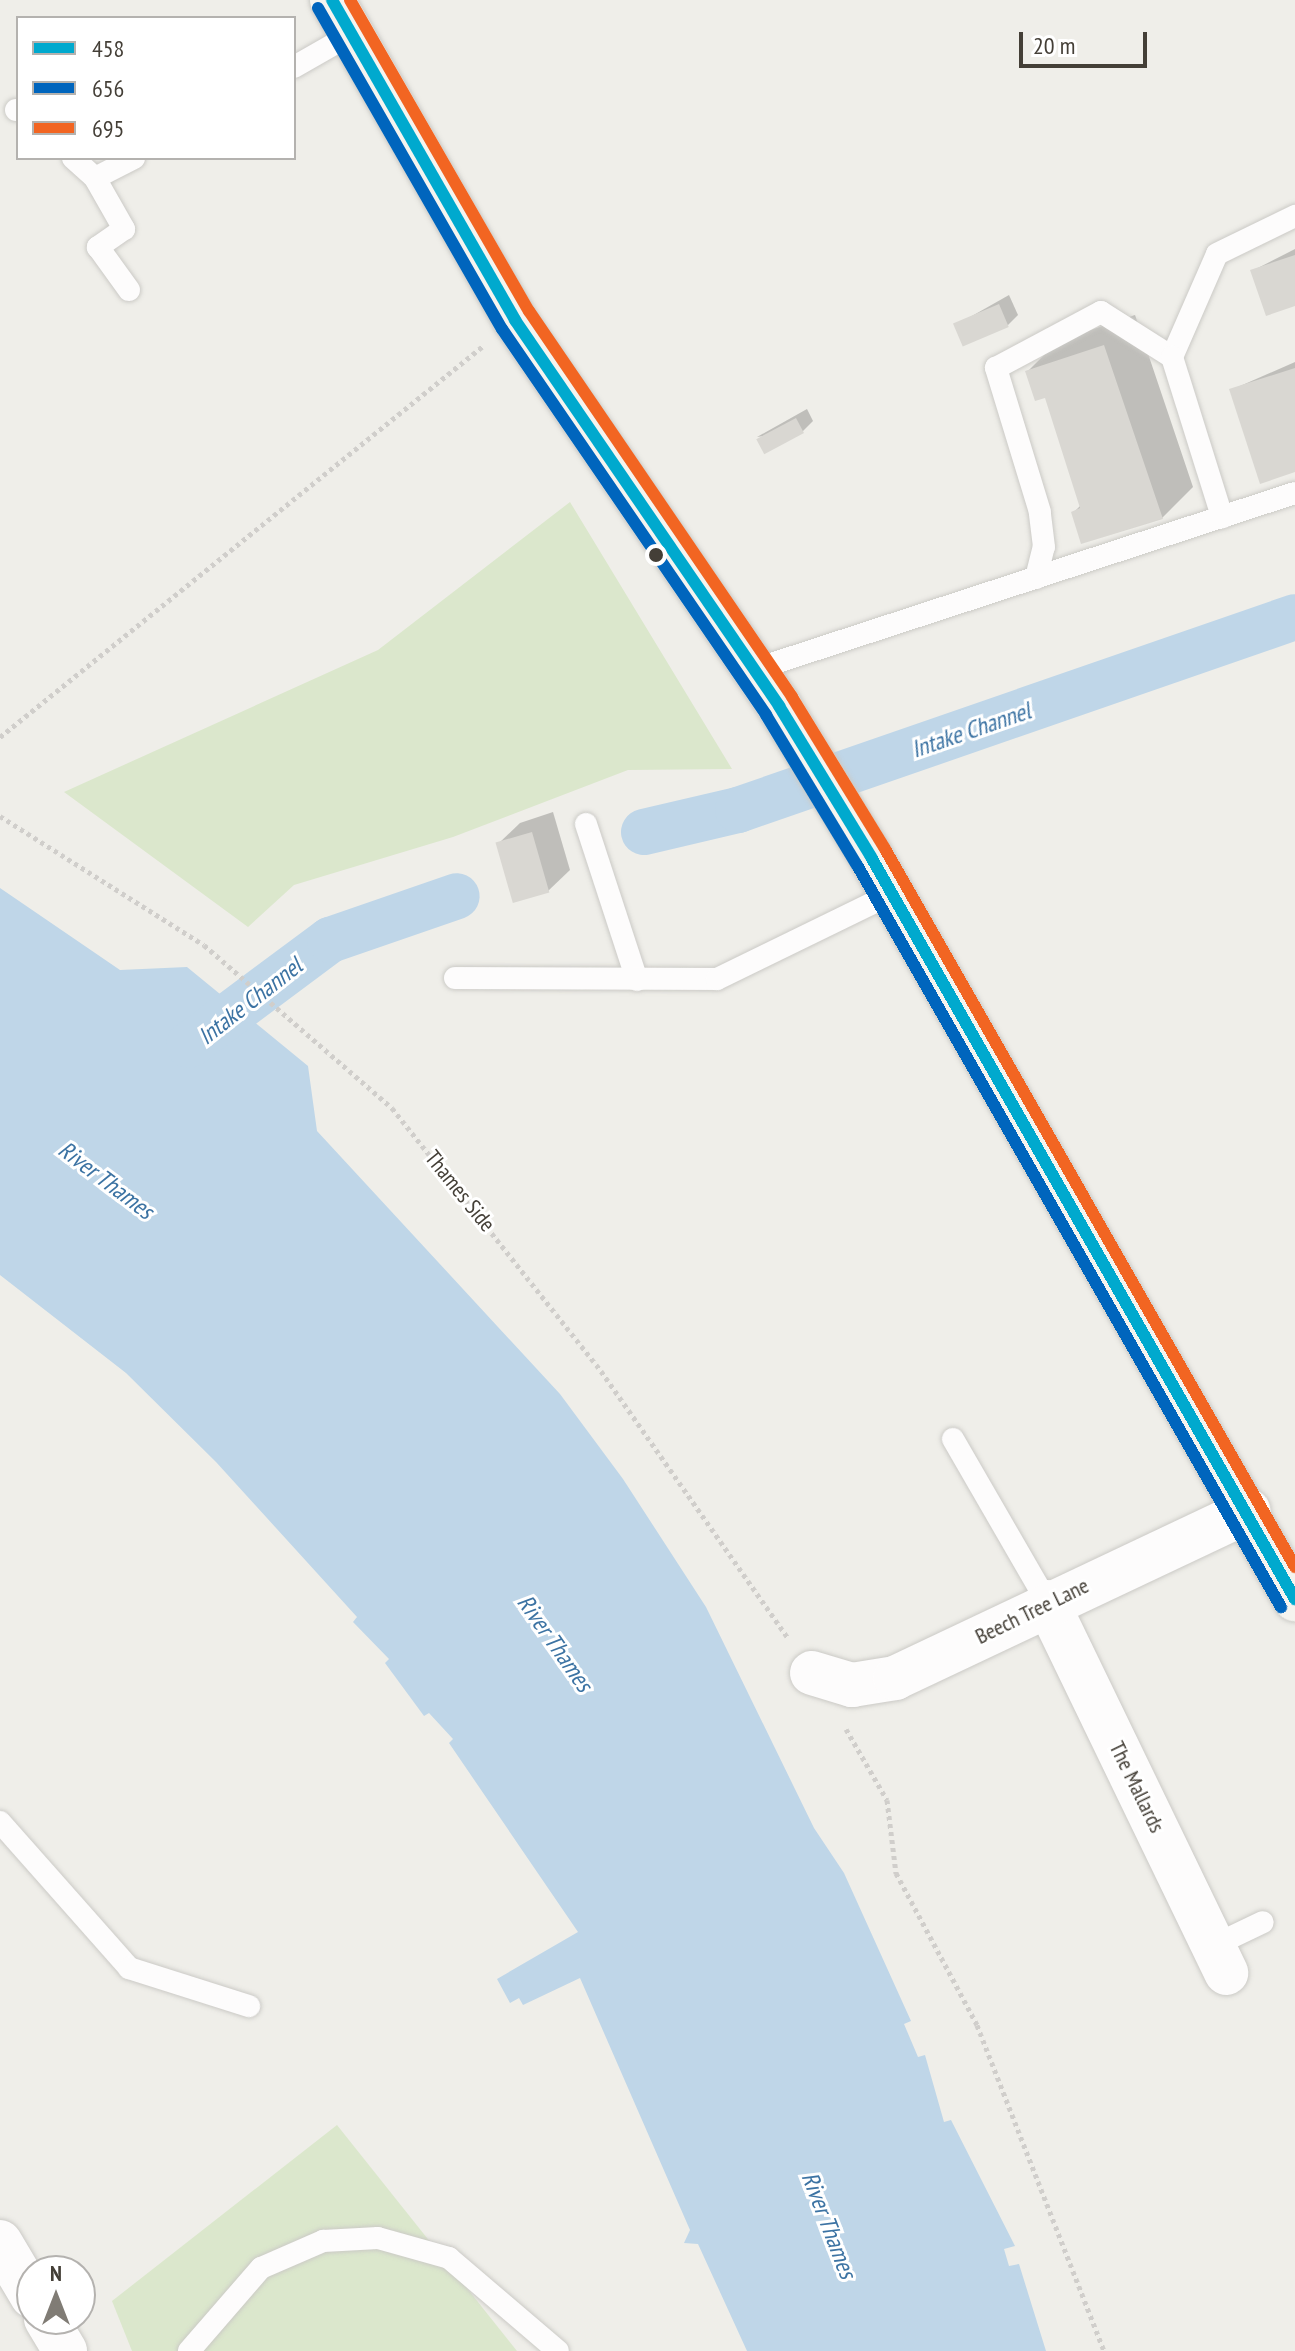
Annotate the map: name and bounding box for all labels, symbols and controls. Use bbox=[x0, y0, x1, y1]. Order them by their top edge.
legend bbox=[16, 16, 296, 160]
scale bar bbox=[1023, 16, 1151, 66]
text: 20 m bbox=[1033, 30, 1075, 61]
text: 458 bbox=[92, 33, 124, 64]
text: 656 bbox=[92, 73, 124, 104]
text: 695 bbox=[92, 113, 124, 144]
unlabelled marker bbox=[648, 547, 664, 563]
water label: Intake Channel bbox=[908, 696, 1034, 764]
water label: Intake Channel bbox=[192, 951, 308, 1051]
water label: River Thames bbox=[53, 1135, 159, 1225]
street label: Thames Side bbox=[419, 1145, 501, 1237]
street label: Beech Tree Lane bbox=[971, 1572, 1093, 1650]
water label: River Thames bbox=[511, 1589, 599, 1697]
street label: The Mallards bbox=[1104, 1737, 1170, 1837]
water label: River Thames bbox=[795, 2167, 863, 2283]
north arrow bbox=[16, 2255, 96, 2335]
text: N bbox=[50, 2259, 62, 2287]

